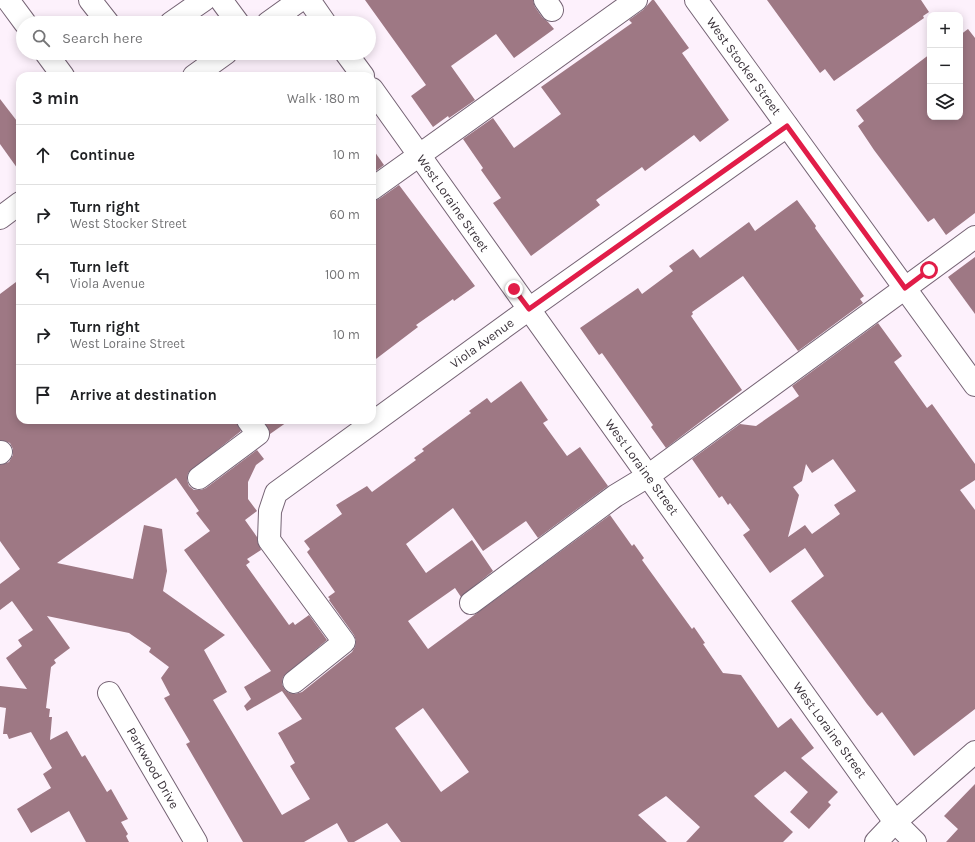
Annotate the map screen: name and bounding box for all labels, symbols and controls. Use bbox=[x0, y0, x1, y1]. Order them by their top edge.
map controls bbox=[927, 12, 963, 120]
button: + bbox=[927, 12, 963, 48]
street label: West Stocker Street bbox=[704, 14, 784, 118]
search box bbox=[16, 16, 376, 60]
icon: search bbox=[30, 27, 52, 49]
text: Search here bbox=[62, 29, 143, 47]
button: − bbox=[927, 48, 963, 84]
button: layers bbox=[927, 84, 963, 120]
text: 3 min bbox=[32, 88, 79, 108]
text: Walk · 180 m bbox=[287, 91, 360, 106]
icon: ahead bbox=[32, 144, 54, 166]
text: Continue bbox=[70, 146, 135, 164]
text: 10 m bbox=[333, 147, 360, 162]
street label: West Loraine Street bbox=[414, 152, 492, 254]
text: Turn right bbox=[70, 198, 140, 216]
icon: right bbox=[32, 204, 54, 226]
text: 60 m bbox=[330, 207, 360, 222]
text: West Stocker Street bbox=[70, 216, 187, 231]
text: Turn left bbox=[70, 258, 129, 276]
route start bbox=[920, 261, 938, 279]
icon: left bbox=[32, 264, 54, 286]
text: 100 m bbox=[325, 267, 360, 282]
text: Viola Avenue bbox=[70, 276, 145, 291]
route end bbox=[505, 280, 523, 298]
street label: Viola Avenue bbox=[447, 315, 517, 371]
text: Turn right bbox=[70, 318, 140, 336]
icon: right bbox=[32, 324, 54, 346]
text: 10 m bbox=[333, 327, 360, 342]
text: West Loraine Street bbox=[70, 336, 185, 351]
icon: arrive bbox=[32, 384, 54, 406]
text: Arrive at destination bbox=[70, 386, 217, 404]
street label: West Loraine Street bbox=[602, 416, 682, 518]
street label: West Loraine Street bbox=[790, 679, 870, 781]
street label: Parkwood Drive bbox=[124, 725, 182, 812]

